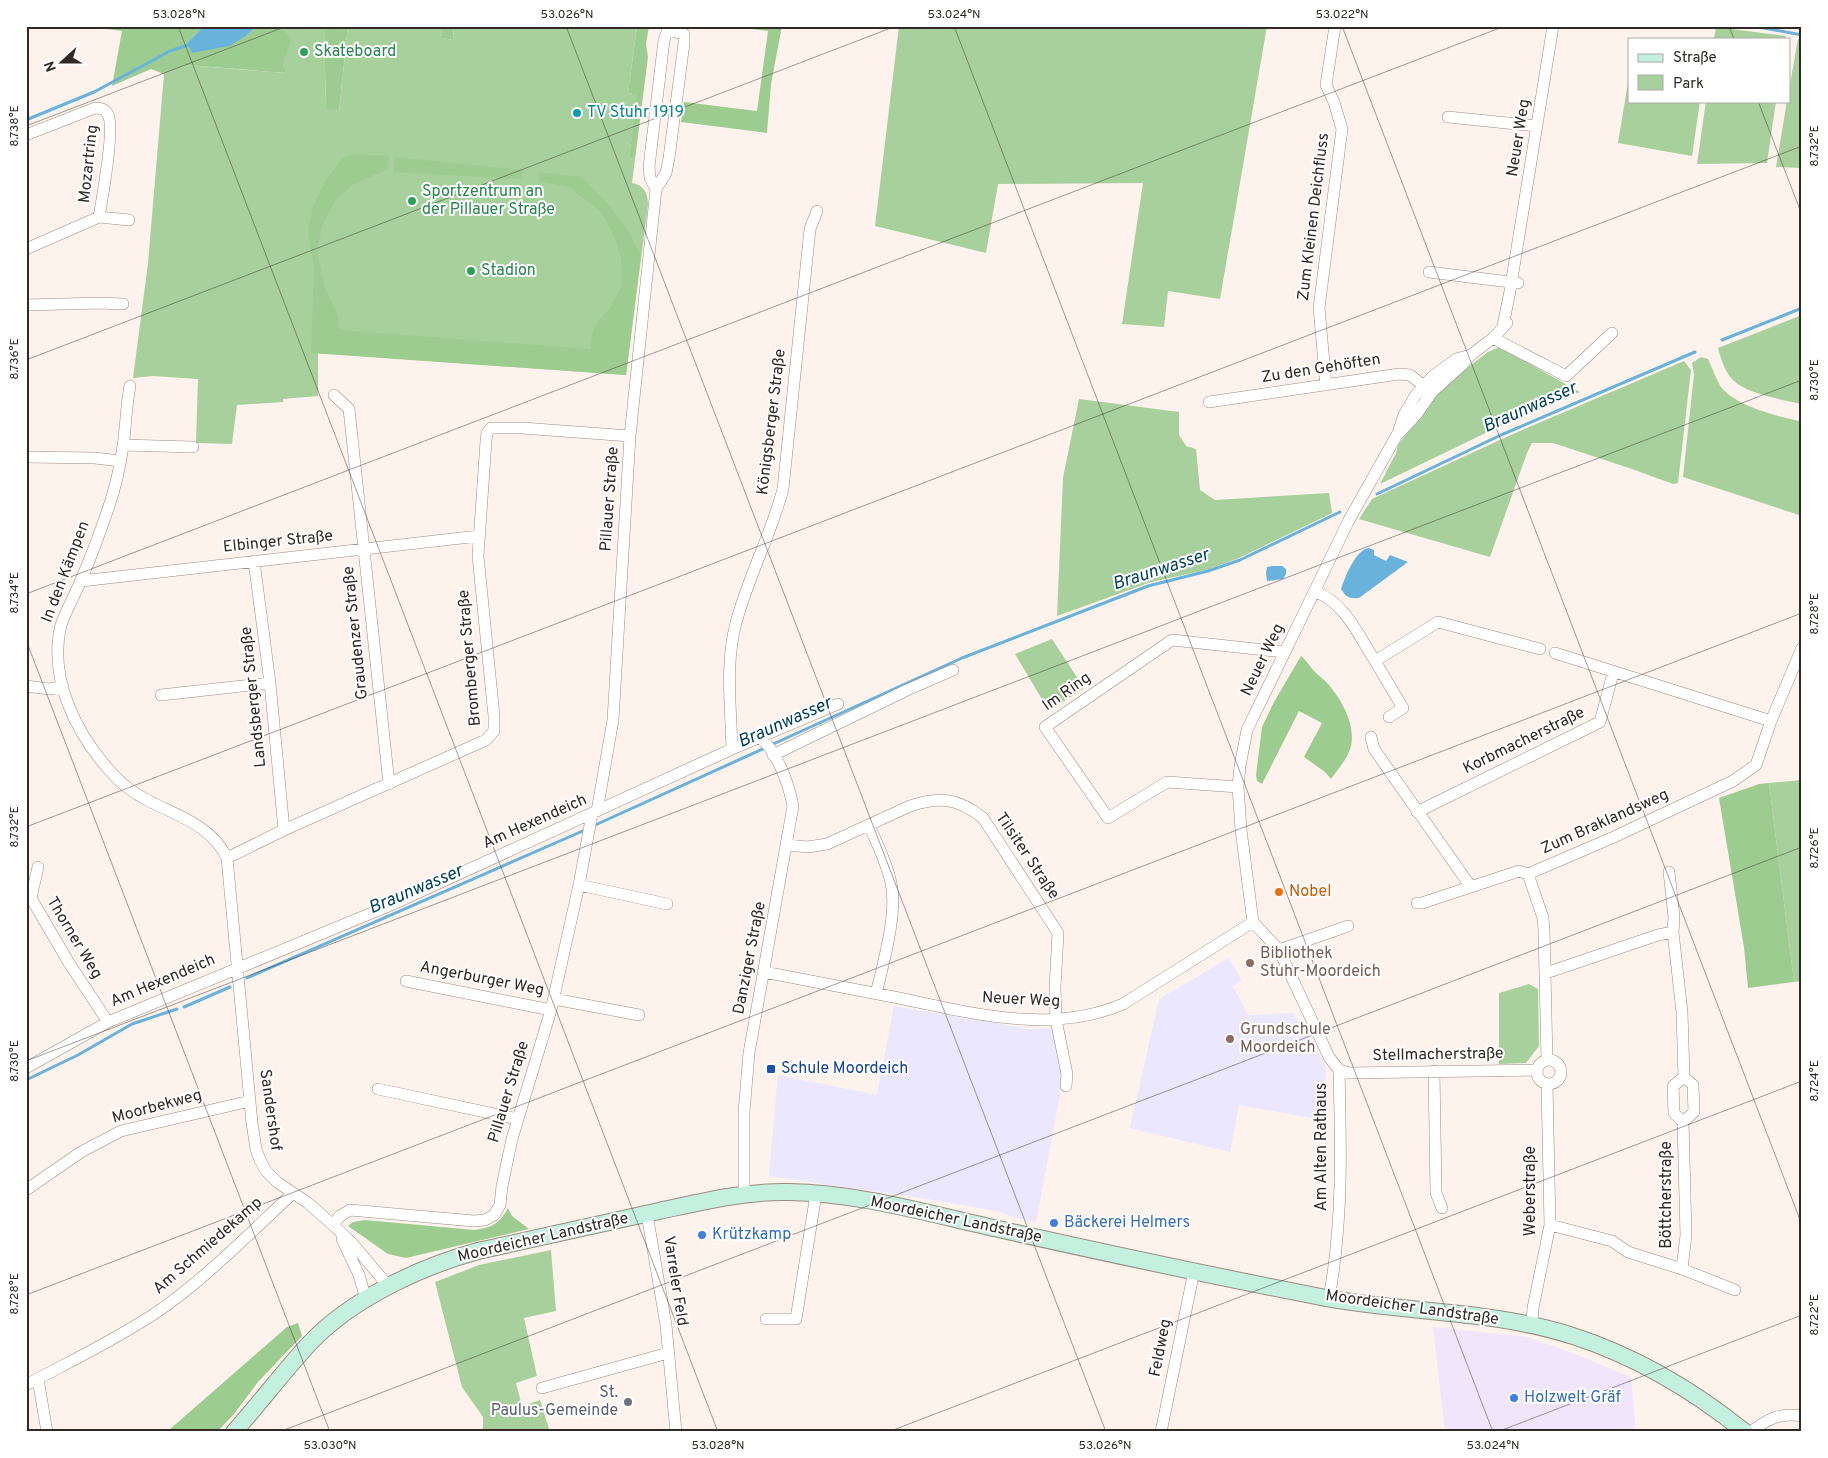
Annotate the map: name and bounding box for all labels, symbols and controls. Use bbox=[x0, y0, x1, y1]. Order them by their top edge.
text: 53.028°N bbox=[152, 7, 206, 23]
text: 53.026°N bbox=[541, 7, 593, 23]
text: 53.024°N bbox=[927, 7, 981, 23]
text: 53.022°N bbox=[1315, 7, 1369, 23]
north arrow bbox=[38, 38, 88, 88]
legend bbox=[1628, 38, 1790, 102]
place label: Skateboard bbox=[314, 42, 396, 62]
marker: Skateboard bbox=[298, 46, 310, 58]
text: Straße bbox=[1673, 49, 1717, 68]
text: N bbox=[42, 58, 61, 74]
text: Park bbox=[1673, 75, 1704, 94]
street label: Neuer Weg bbox=[1503, 98, 1535, 178]
place label: TV Stuhr 1919 bbox=[587, 103, 684, 123]
text: 8.738°E bbox=[7, 105, 23, 147]
marker: TV Stuhr 1919 bbox=[571, 107, 583, 119]
street label: Mozartring bbox=[75, 124, 103, 204]
text: 8.732°E bbox=[1807, 125, 1823, 167]
street label: Zum Kleinen Deichfluss bbox=[1294, 132, 1334, 302]
place label: Sportzentrum an der Pillauer Straße bbox=[422, 182, 555, 220]
marker: Sportzentrum an der Pillauer Straße bbox=[406, 195, 418, 207]
place label: Stadion bbox=[481, 261, 536, 281]
marker: Stadion bbox=[465, 265, 477, 277]
text: 8.736°E bbox=[7, 338, 23, 380]
street label: Königsberger Straße bbox=[753, 348, 791, 496]
street label: Zu den Gehöften bbox=[1260, 350, 1382, 388]
text: 8.730°E bbox=[1807, 359, 1823, 401]
water label: Braunwasser bbox=[1479, 376, 1582, 439]
street label: Pillauer Straße bbox=[596, 446, 624, 552]
street label: In den Kämpen bbox=[37, 518, 95, 626]
street label: Elbinger Straße bbox=[222, 526, 334, 558]
water label: Braunwasser bbox=[1110, 543, 1214, 596]
street label: Graudenzer Straße bbox=[339, 565, 373, 701]
text: 8.734°E bbox=[7, 572, 23, 614]
street label: Bromberger Straße bbox=[454, 589, 486, 727]
text: 8.728°E bbox=[1807, 593, 1823, 635]
street label: Neuer Weg bbox=[1237, 620, 1289, 700]
street label: Landsberger Straße bbox=[237, 626, 271, 768]
street label: Im Ring bbox=[1039, 668, 1095, 716]
water label: Braunwasser bbox=[734, 691, 837, 754]
street label: Korbmacherstraße bbox=[1460, 703, 1588, 779]
street label: Zum Braklandsweg bbox=[1538, 785, 1672, 859]
street label: Am Hexendeich bbox=[480, 790, 590, 854]
text: 8.732°E bbox=[7, 806, 23, 848]
street label: Tilsiter Straße bbox=[991, 809, 1063, 903]
text: 8.726°E bbox=[1807, 827, 1823, 869]
water label: Braunwasser bbox=[365, 859, 469, 920]
place label: Nobel bbox=[1289, 882, 1331, 902]
marker: Nobel bbox=[1273, 886, 1285, 898]
street label: Thorner Weg bbox=[42, 893, 106, 983]
street label: Danziger Straße bbox=[729, 900, 771, 1016]
place label: Bibliothek Stuhr-Moordeich bbox=[1260, 944, 1381, 982]
street label: Am Hexendeich bbox=[108, 950, 218, 1012]
street label: Angerburger Weg bbox=[418, 957, 546, 1001]
marker: Bibliothek Stuhr-Moordeich bbox=[1244, 957, 1256, 969]
street label: Neuer Weg bbox=[981, 988, 1061, 1012]
place label: Grundschule Moordeich bbox=[1240, 1020, 1331, 1058]
marker: Grundschule Moordeich bbox=[1224, 1033, 1236, 1045]
street label: Pillauer Straße bbox=[484, 1039, 534, 1145]
text: 8.730°E bbox=[7, 1040, 23, 1082]
street label: Stellmacherstraße bbox=[1372, 1044, 1504, 1066]
place label: Schule Moordeich bbox=[781, 1059, 908, 1079]
text: 8.724°E bbox=[1807, 1060, 1823, 1102]
marker: Schule Moordeich bbox=[765, 1063, 777, 1075]
street label: Sandershof bbox=[254, 1068, 286, 1153]
street label: Am Alten Rathaus bbox=[1312, 1083, 1332, 1211]
street label: Moorbekweg bbox=[110, 1085, 204, 1129]
street label: Böttcherstraße bbox=[1657, 1141, 1677, 1249]
street label: Weberstraße bbox=[1521, 1146, 1541, 1236]
street label: Moordeicher Landstraße bbox=[868, 1192, 1044, 1248]
street label: Am Schmiedekamp bbox=[149, 1193, 267, 1299]
street label: Moordeicher Landstraße bbox=[456, 1209, 630, 1267]
place label: Bäckerei Helmers bbox=[1064, 1213, 1190, 1233]
marker: Bäckerei Helmers bbox=[1048, 1217, 1060, 1229]
place label: Krützkamp bbox=[712, 1225, 791, 1245]
marker: Krützkamp bbox=[696, 1229, 708, 1241]
street label: Varreler Feld bbox=[658, 1235, 692, 1327]
text: 8.728°E bbox=[7, 1273, 23, 1315]
street label: Moordeicher Landstraße bbox=[1324, 1286, 1500, 1330]
text: 8.722°E bbox=[1807, 1294, 1823, 1336]
street label: Feldweg bbox=[1146, 1317, 1176, 1379]
place label: St. Paulus-Gemeinde bbox=[491, 1383, 618, 1421]
place label: Holzwelt Gräf bbox=[1524, 1388, 1622, 1408]
marker: Holzwelt Gräf bbox=[1508, 1392, 1520, 1404]
marker: St. Paulus-Gemeinde bbox=[622, 1396, 634, 1408]
text: 53.030°N bbox=[303, 1438, 357, 1454]
text: 53.028°N bbox=[691, 1438, 745, 1454]
text: 53.026°N bbox=[1079, 1438, 1131, 1454]
text: 53.024°N bbox=[1466, 1438, 1520, 1454]

